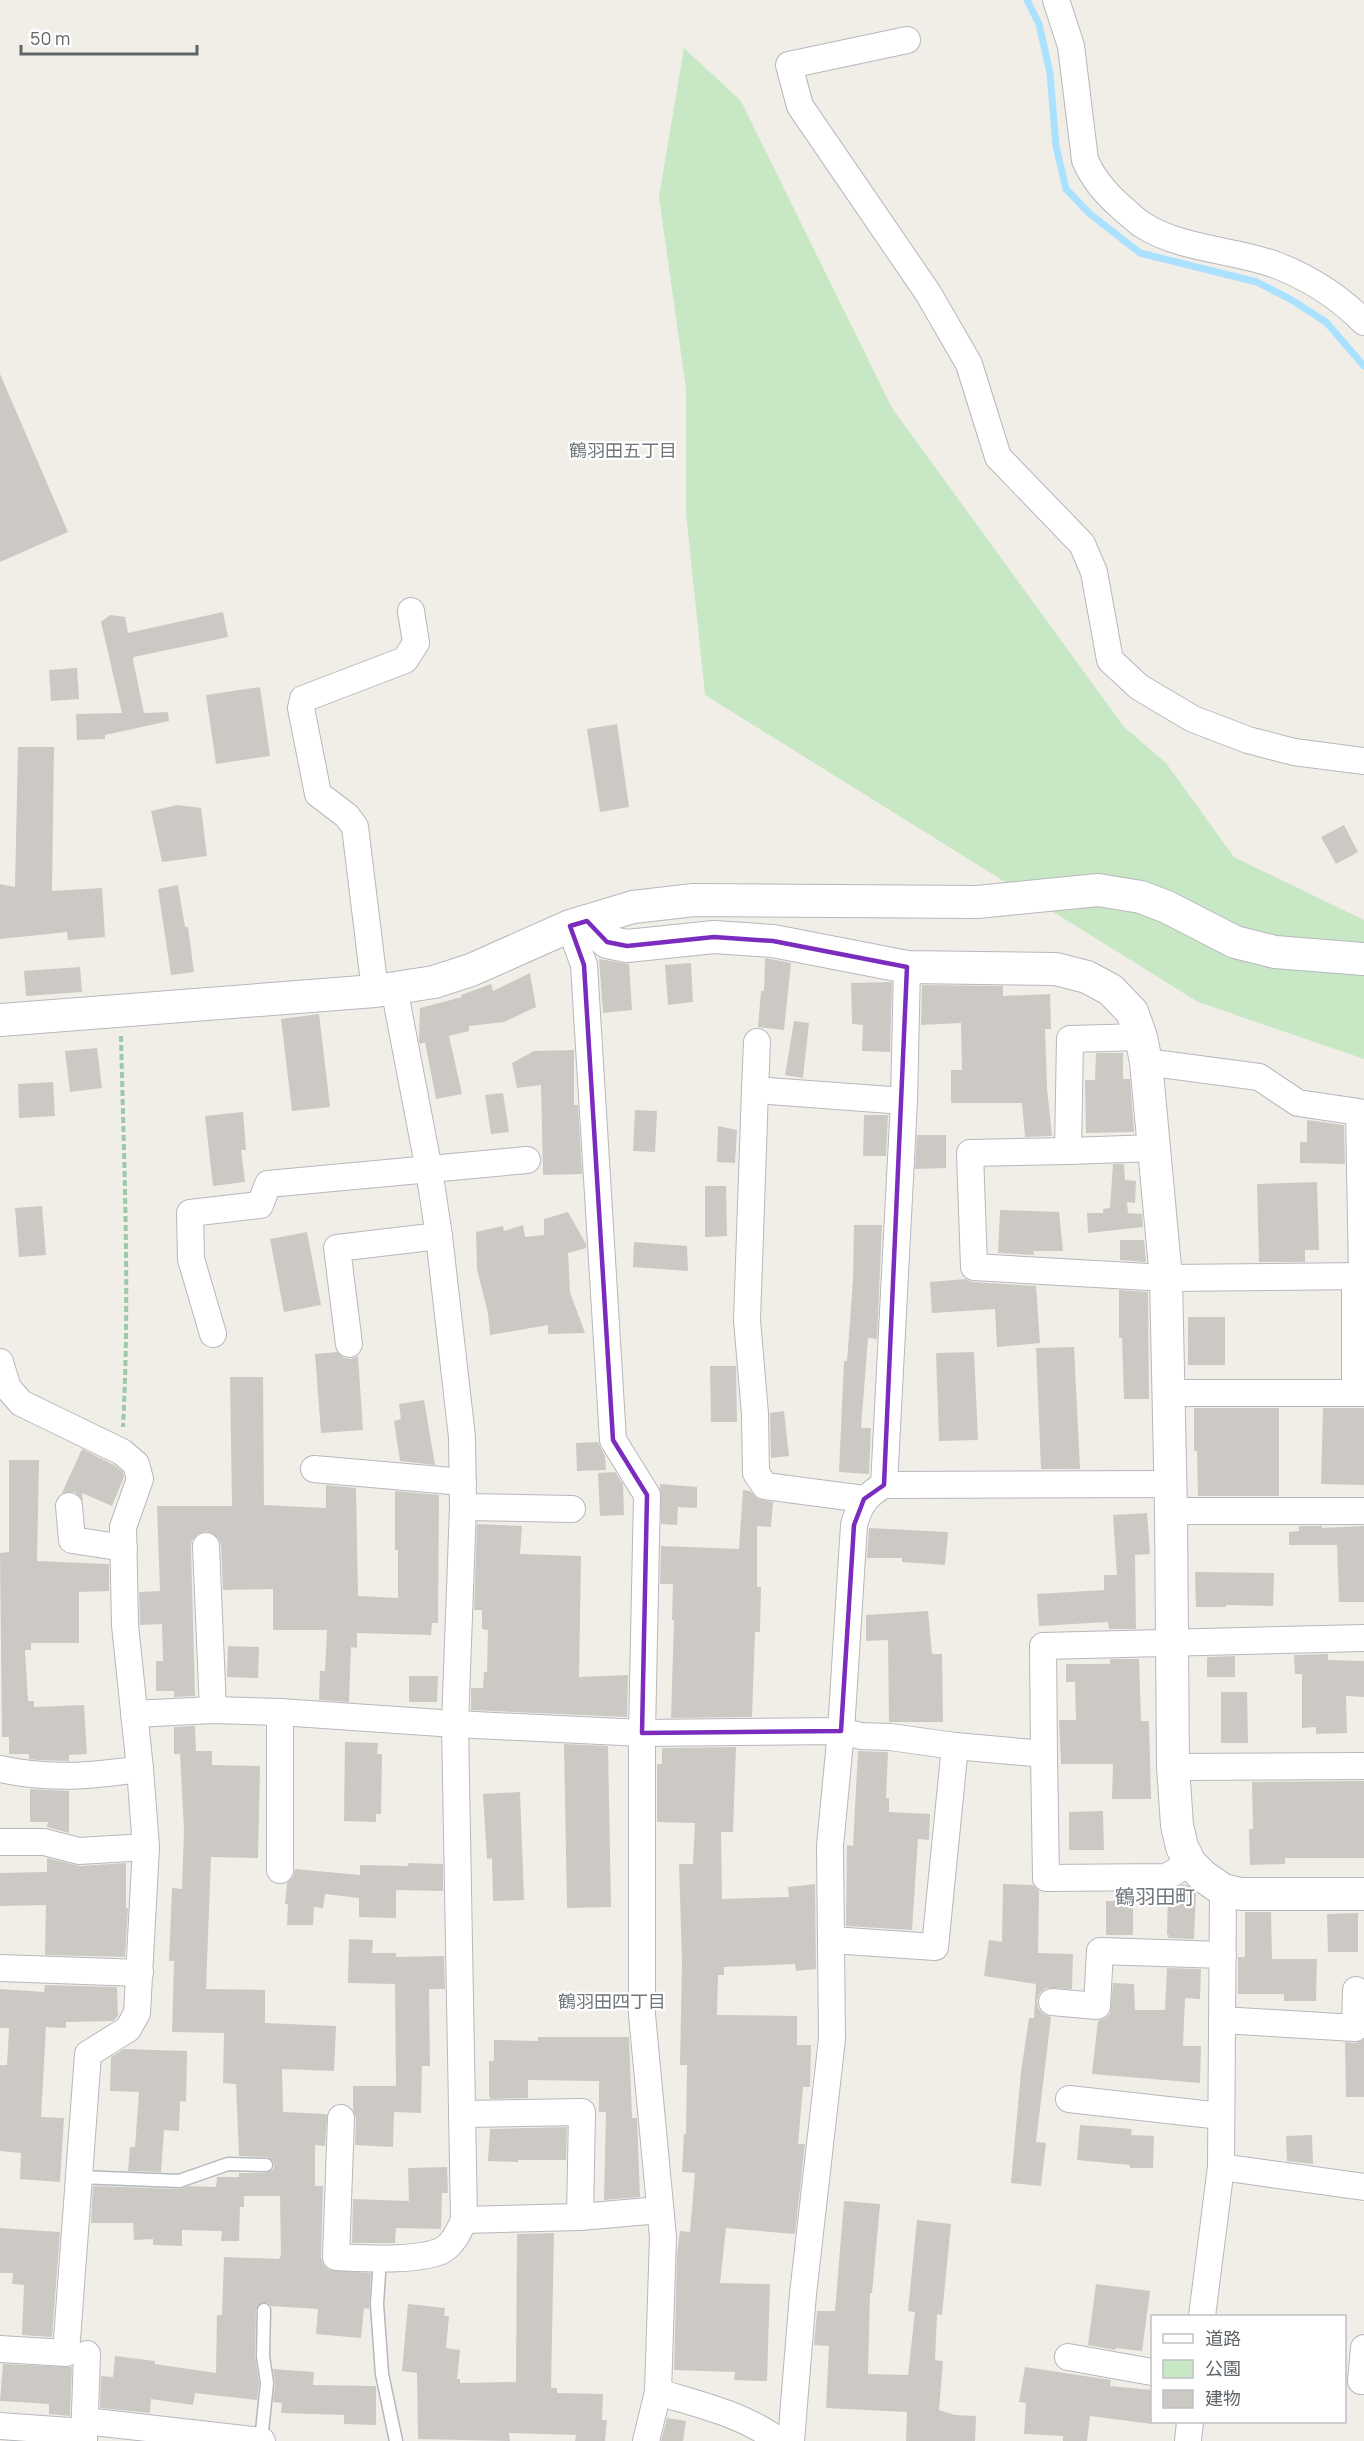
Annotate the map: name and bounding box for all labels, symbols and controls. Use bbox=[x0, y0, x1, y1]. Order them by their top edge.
scale bar bbox=[21, 18, 196, 56]
text: 50 m bbox=[30, 26, 70, 50]
district label: 鶴羽田五丁目 bbox=[569, 438, 677, 462]
district label: 鶴羽田町 bbox=[1115, 1883, 1195, 1910]
district label: 鶴羽田四丁目 bbox=[558, 1989, 666, 2013]
legend bbox=[1151, 2315, 1346, 2423]
text: 道路 bbox=[1205, 2326, 1241, 2350]
text: 公園 bbox=[1205, 2356, 1241, 2380]
text: 建物 bbox=[1205, 2386, 1241, 2410]

